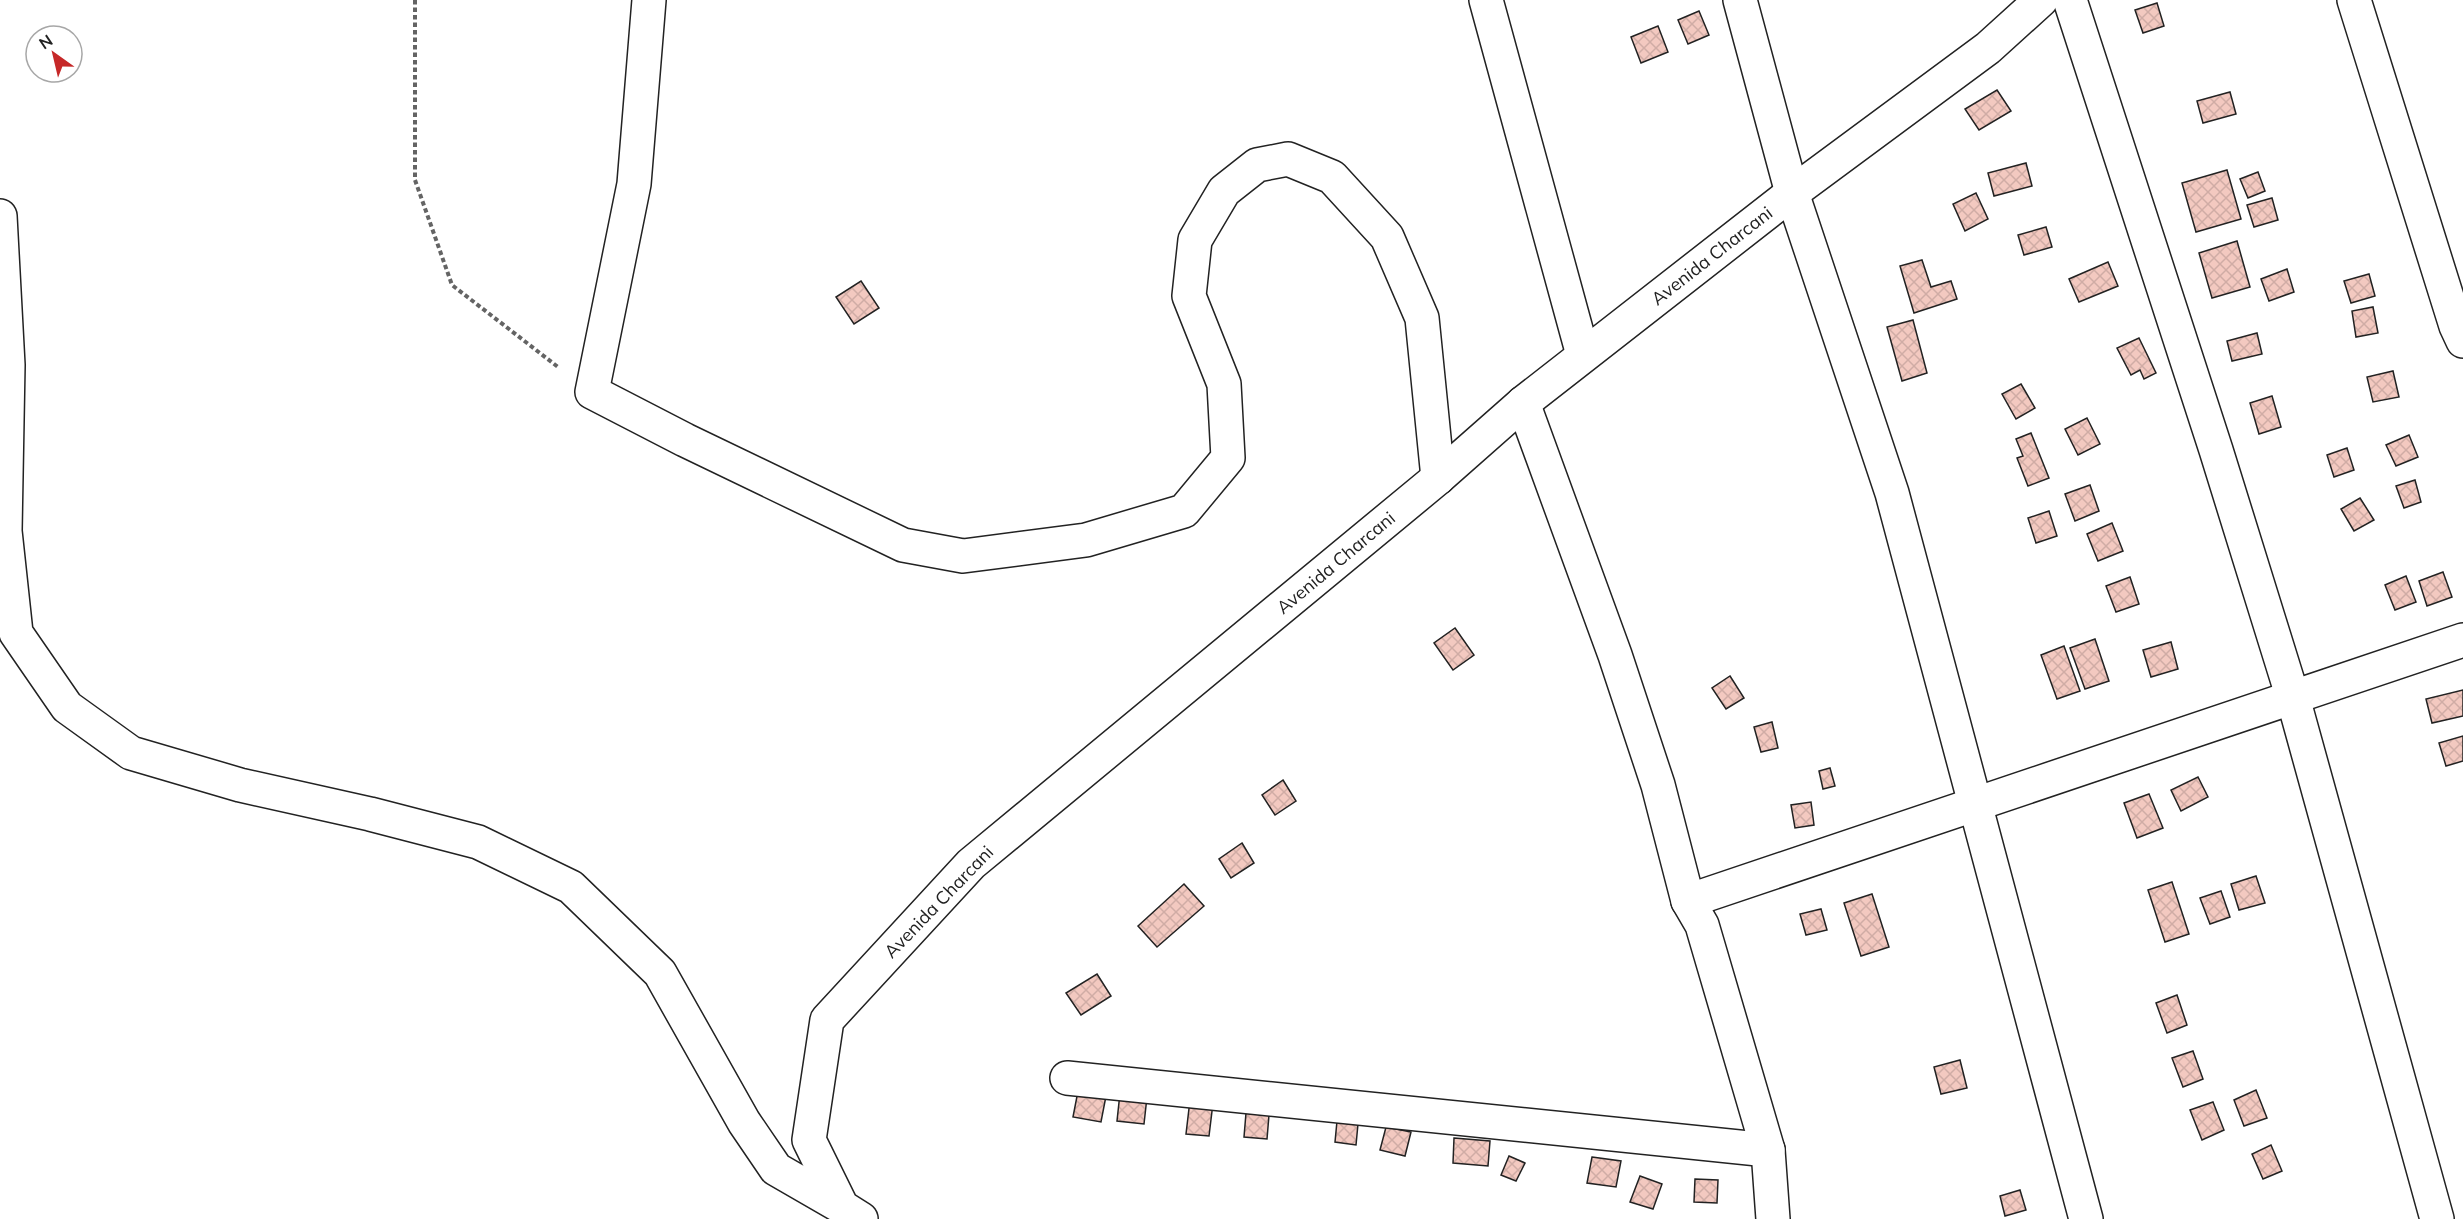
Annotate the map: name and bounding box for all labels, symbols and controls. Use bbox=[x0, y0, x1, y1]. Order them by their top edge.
north arrow bbox=[24, 24, 84, 84]
text: N bbox=[35, 30, 56, 53]
street label: Avenida Charcani bbox=[1646, 201, 1777, 310]
street label: Avenida Charcani bbox=[1272, 506, 1400, 619]
street label: Avenida Charcani bbox=[879, 841, 998, 963]

